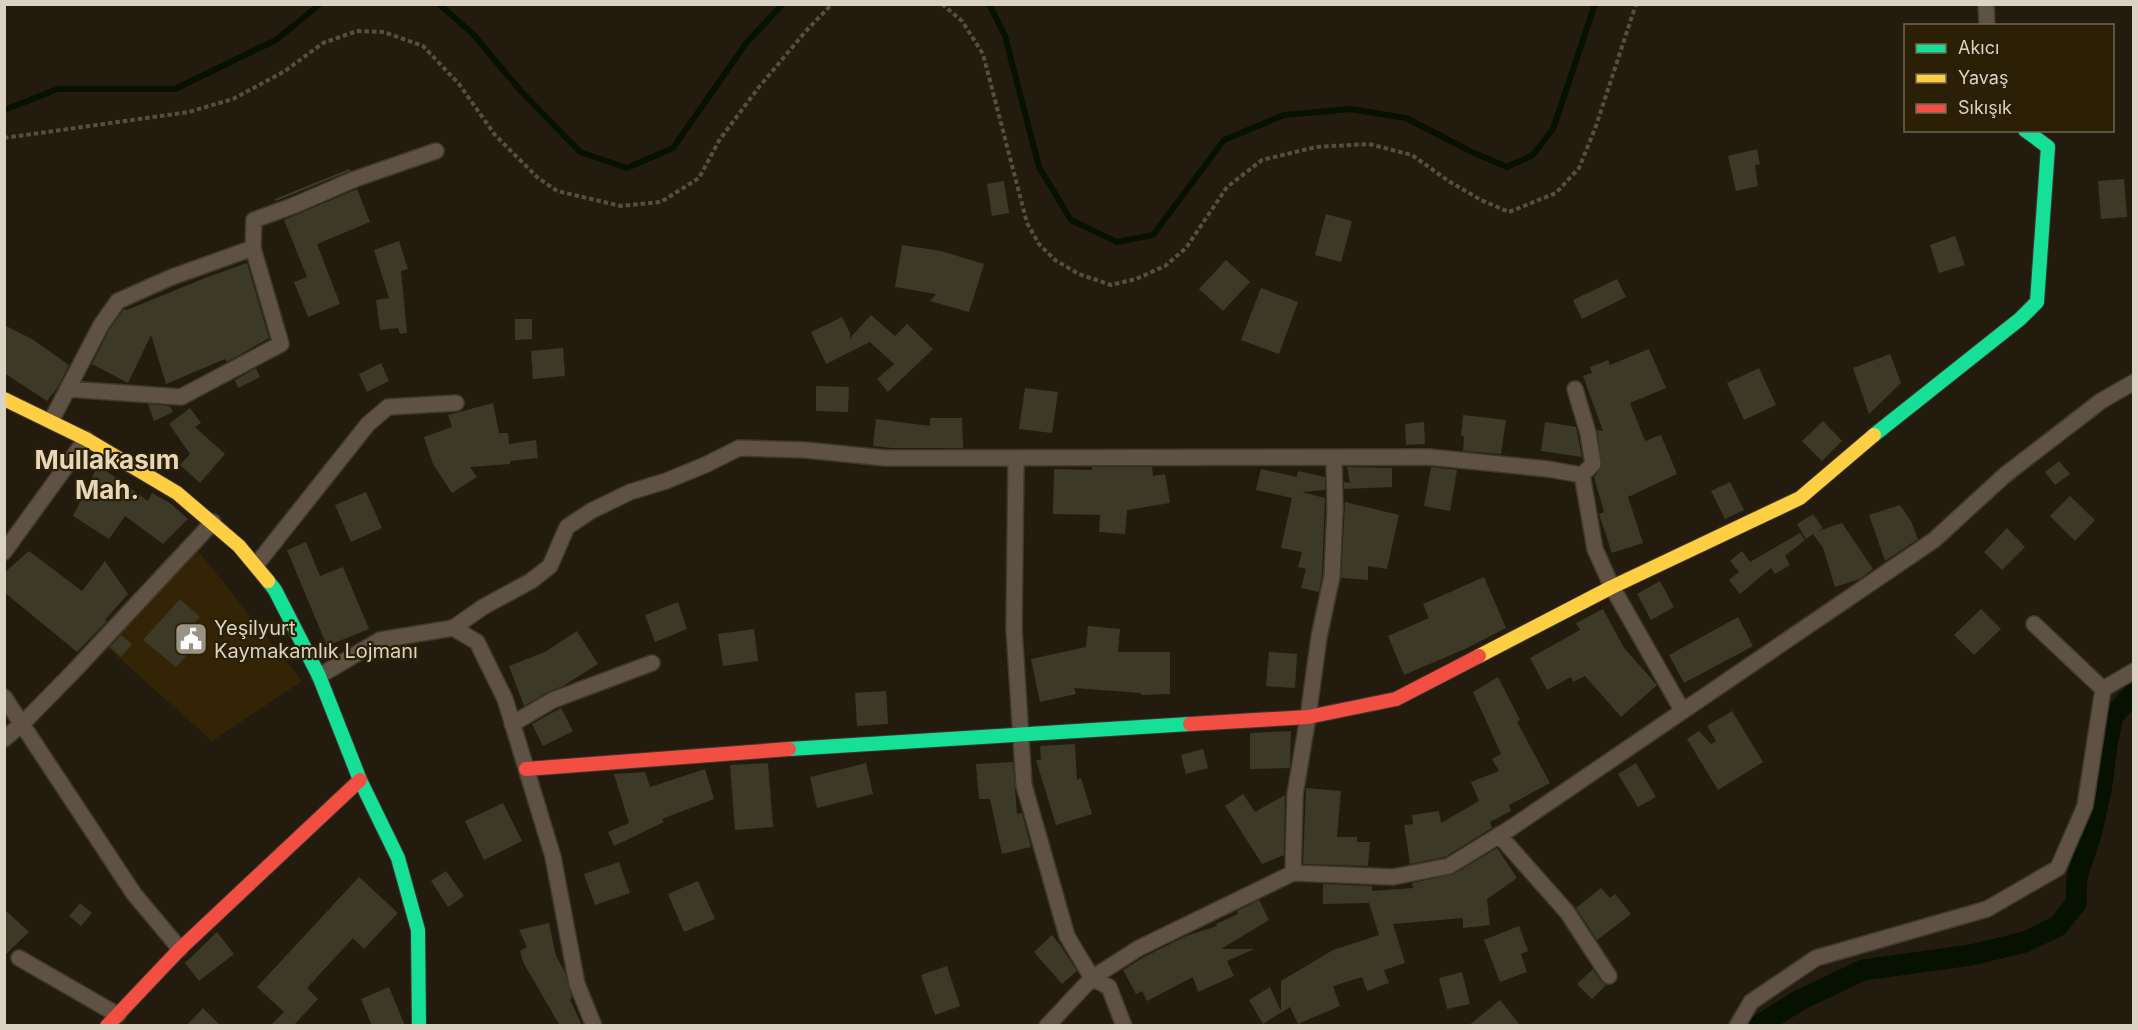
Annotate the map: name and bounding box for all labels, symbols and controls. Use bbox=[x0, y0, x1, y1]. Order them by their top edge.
legend bbox=[1904, 24, 2114, 132]
text: Akıcı bbox=[1958, 37, 1999, 58]
text: Yavaş bbox=[1958, 67, 2008, 88]
text: Sıkışık bbox=[1958, 97, 2012, 118]
district label: Mullakasım Mah. bbox=[34, 444, 180, 505]
place label: Yeşilyurt Kaymakamlık Lojmanı bbox=[214, 616, 418, 663]
public building icon: Yeşilyurt Kaymakamlık Lojmanı bbox=[173, 621, 209, 657]

